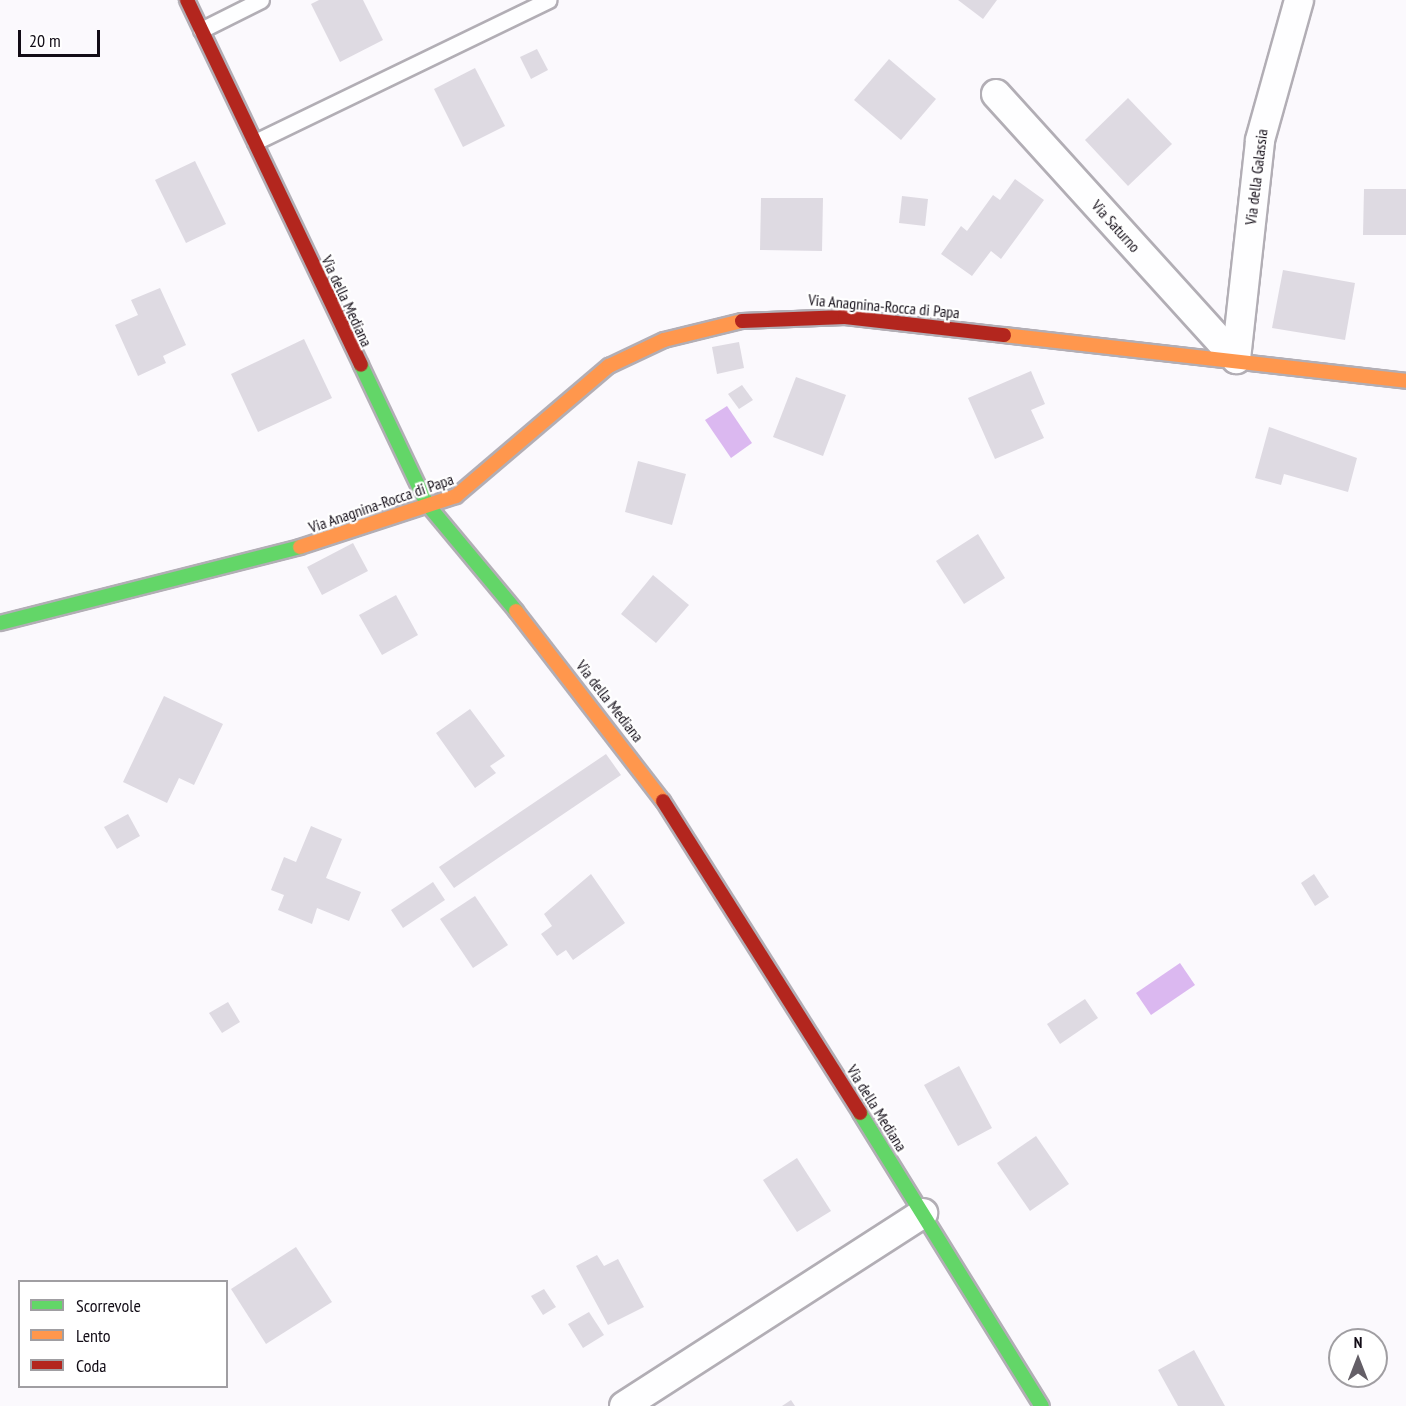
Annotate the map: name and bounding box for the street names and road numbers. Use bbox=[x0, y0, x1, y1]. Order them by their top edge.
street label: Via della Galassia bbox=[1241, 128, 1271, 226]
street label: Via Saturno bbox=[1088, 196, 1144, 256]
street label: Via della Mediana bbox=[317, 252, 377, 350]
street label: Via Anagnina-Rocca di Papa bbox=[807, 290, 961, 322]
street label: Via Anagnina-Rocca di Papa bbox=[306, 469, 456, 537]
street label: Via della Mediana bbox=[572, 656, 648, 746]
street label: Via della Mediana bbox=[843, 1061, 911, 1155]

